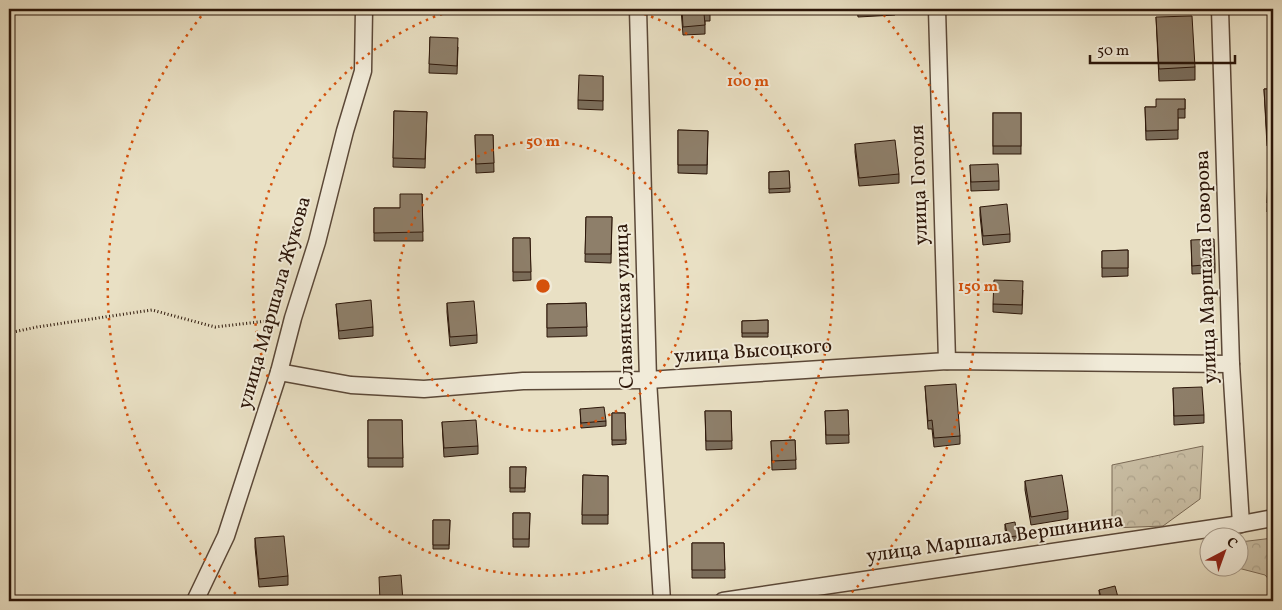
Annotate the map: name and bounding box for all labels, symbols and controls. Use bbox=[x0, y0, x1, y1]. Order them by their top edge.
scale bar bbox=[1090, 32, 1234, 64]
text: 50 m bbox=[1097, 41, 1129, 62]
text: 100 m bbox=[727, 72, 770, 93]
street label: улица Гоголя bbox=[904, 124, 936, 246]
text: 50 m bbox=[526, 132, 560, 153]
street label: улица Маршала Говорова bbox=[1189, 150, 1225, 384]
street label: улица Маршала Жукова bbox=[231, 193, 319, 413]
street label: Славянская улица bbox=[608, 223, 642, 389]
centre of rings bbox=[534, 277, 552, 295]
text: 150 m bbox=[958, 277, 998, 298]
street label: улица Высоцкого bbox=[673, 333, 833, 371]
street label: улица Маршала Вершинина bbox=[865, 507, 1125, 571]
north arrow bbox=[1200, 528, 1250, 578]
text: С bbox=[1222, 533, 1241, 553]

